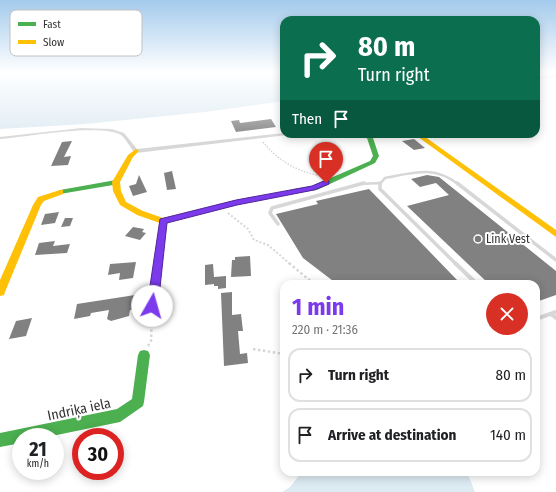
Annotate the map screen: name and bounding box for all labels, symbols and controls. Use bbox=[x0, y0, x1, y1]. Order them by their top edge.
legend bbox=[10, 10, 142, 56]
text: Fast bbox=[43, 18, 61, 31]
text: 80 m bbox=[358, 30, 415, 63]
icon: right bbox=[292, 32, 344, 84]
text: Slow bbox=[43, 36, 64, 49]
text: Turn right bbox=[358, 64, 430, 86]
icon: arrive bbox=[330, 108, 352, 130]
text: Then bbox=[292, 110, 322, 128]
pin bbox=[309, 142, 343, 183]
icon: arrive bbox=[315, 148, 337, 170]
place label: Link Vest bbox=[486, 232, 530, 246]
marker: Link Vest bbox=[473, 234, 483, 244]
position arrow bbox=[131, 285, 173, 327]
text: 1 min bbox=[292, 293, 344, 321]
button: close bbox=[486, 293, 528, 335]
text: 220 m · 21:36 bbox=[292, 322, 358, 337]
icon: right bbox=[294, 364, 316, 386]
text: Turn right bbox=[328, 366, 389, 384]
text: 80 m bbox=[496, 366, 526, 384]
street label: Indriķa iela bbox=[46, 394, 113, 425]
icon: arrive bbox=[294, 424, 316, 446]
text: Arrive at destination bbox=[328, 426, 456, 444]
text: 140 m bbox=[490, 426, 526, 444]
speed limit sign: 30 bbox=[72, 428, 124, 480]
text: 21 bbox=[29, 437, 47, 461]
text: km/h bbox=[27, 458, 49, 470]

